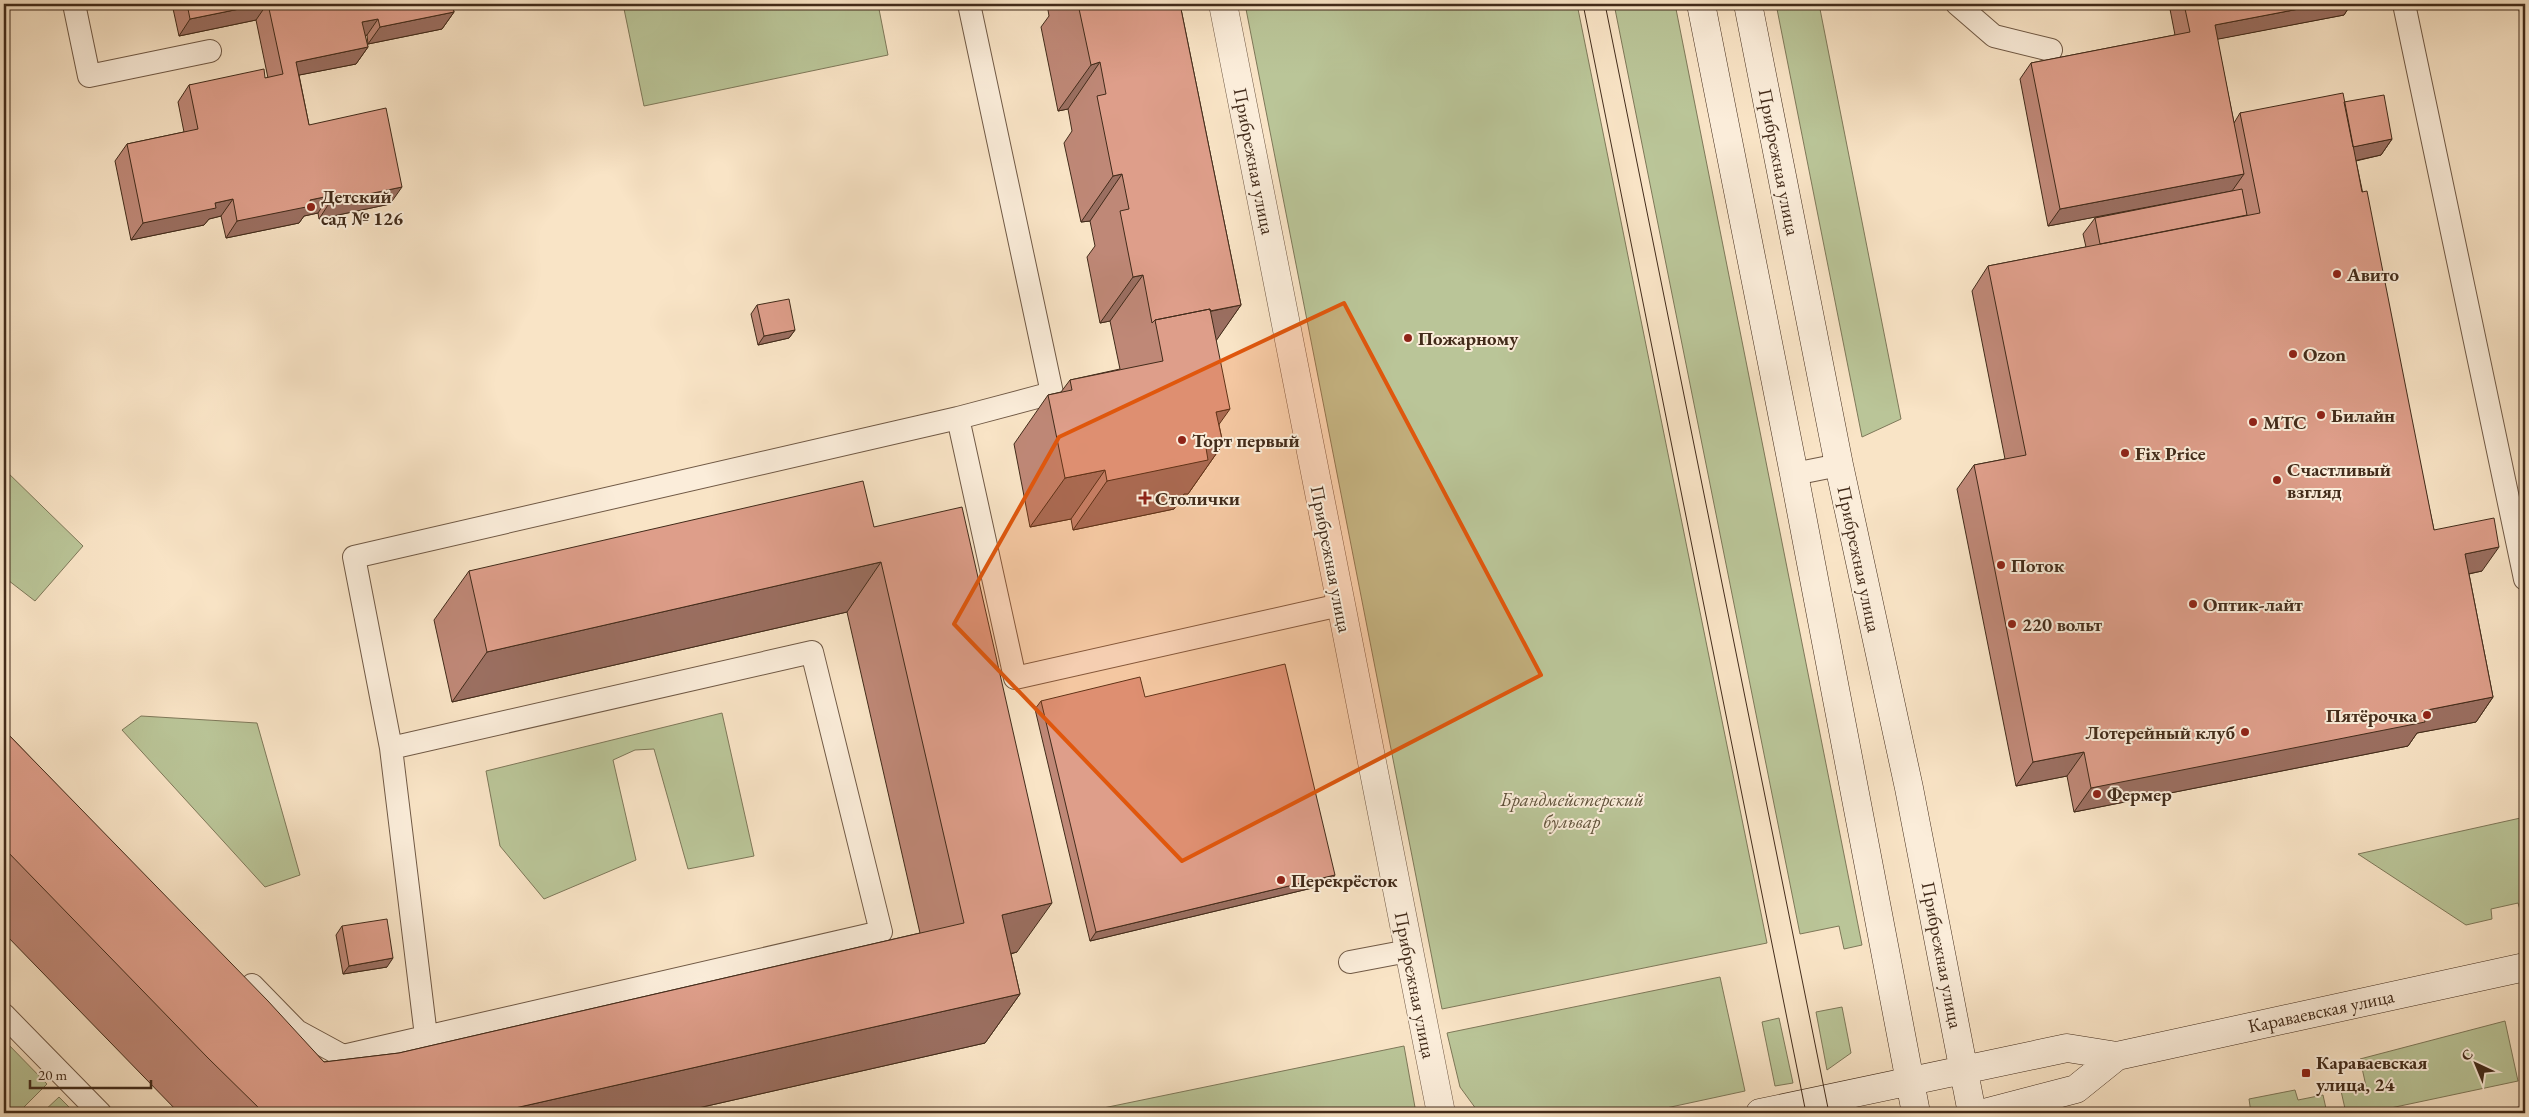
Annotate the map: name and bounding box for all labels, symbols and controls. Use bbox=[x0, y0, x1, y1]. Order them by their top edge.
street label: Прибрежная улица bbox=[1228, 85, 1281, 237]
street label: Прибрежная улица bbox=[1753, 86, 1806, 238]
place label: Детский сад № 126 bbox=[321, 184, 403, 231]
marker: Детский сад № 126 bbox=[305, 201, 317, 213]
place label: Авито bbox=[2346, 262, 2400, 287]
marker: Авито bbox=[2331, 268, 2343, 280]
place label: Пожарному bbox=[1418, 326, 1519, 351]
marker: Пожарному bbox=[1402, 332, 1414, 344]
place label: Ozon bbox=[2303, 342, 2346, 367]
marker: Ozon bbox=[2287, 348, 2299, 360]
place label: Билайн bbox=[2331, 403, 2395, 428]
marker: Билайн bbox=[2315, 409, 2327, 421]
place label: МТС bbox=[2263, 410, 2307, 435]
marker: МТС bbox=[2247, 416, 2259, 428]
place label: Торт первый bbox=[1192, 428, 1300, 453]
marker: Торт первый bbox=[1176, 434, 1188, 446]
place label: Fix Price bbox=[2135, 441, 2206, 466]
marker: Fix Price bbox=[2119, 447, 2131, 459]
place label: Счастливый взгляд bbox=[2287, 457, 2391, 504]
marker: Счастливый взгляд bbox=[2271, 474, 2283, 486]
street label: Прибрежная улица bbox=[1305, 483, 1358, 635]
street label: Прибрежная улица bbox=[1831, 483, 1887, 635]
place label: Столички bbox=[1155, 486, 1240, 511]
marker: Столички bbox=[1139, 492, 1151, 504]
place label: Поток bbox=[2011, 553, 2065, 578]
marker: Поток bbox=[1995, 559, 2007, 571]
place label: Оптик-лайт bbox=[2203, 592, 2303, 617]
marker: Оптик-лайт bbox=[2187, 598, 2199, 610]
place label: 220 вольт bbox=[2022, 612, 2103, 637]
marker: 220 вольт bbox=[2006, 618, 2018, 630]
place label: Пятёрочка bbox=[2326, 703, 2418, 728]
marker: Пятёрочка bbox=[2421, 709, 2433, 721]
place label: Лотерейный клуб bbox=[2085, 720, 2235, 745]
marker: Лотерейный клуб bbox=[2239, 726, 2251, 738]
place label: Фермер bbox=[2107, 782, 2172, 807]
park label: Брандмейстерский бульвар bbox=[1499, 787, 1644, 834]
marker: Фермер bbox=[2091, 788, 2103, 800]
place label: Перекрёсток bbox=[1291, 868, 1398, 893]
marker: Перекрёсток bbox=[1275, 874, 1287, 886]
street label: Прибрежная улица bbox=[1916, 879, 1969, 1031]
street label: Прибрежная улица bbox=[1389, 909, 1442, 1061]
street label: Караваевская улица bbox=[2246, 983, 2397, 1039]
north arrow bbox=[2452, 1040, 2502, 1090]
text: С bbox=[2457, 1045, 2477, 1065]
place label: Караваевская улица, 24 bbox=[2316, 1050, 2428, 1097]
scale bar bbox=[30, 1057, 151, 1089]
text: 20 m bbox=[38, 1065, 67, 1084]
marker: Караваевская улица, 24 bbox=[2300, 1067, 2312, 1079]

